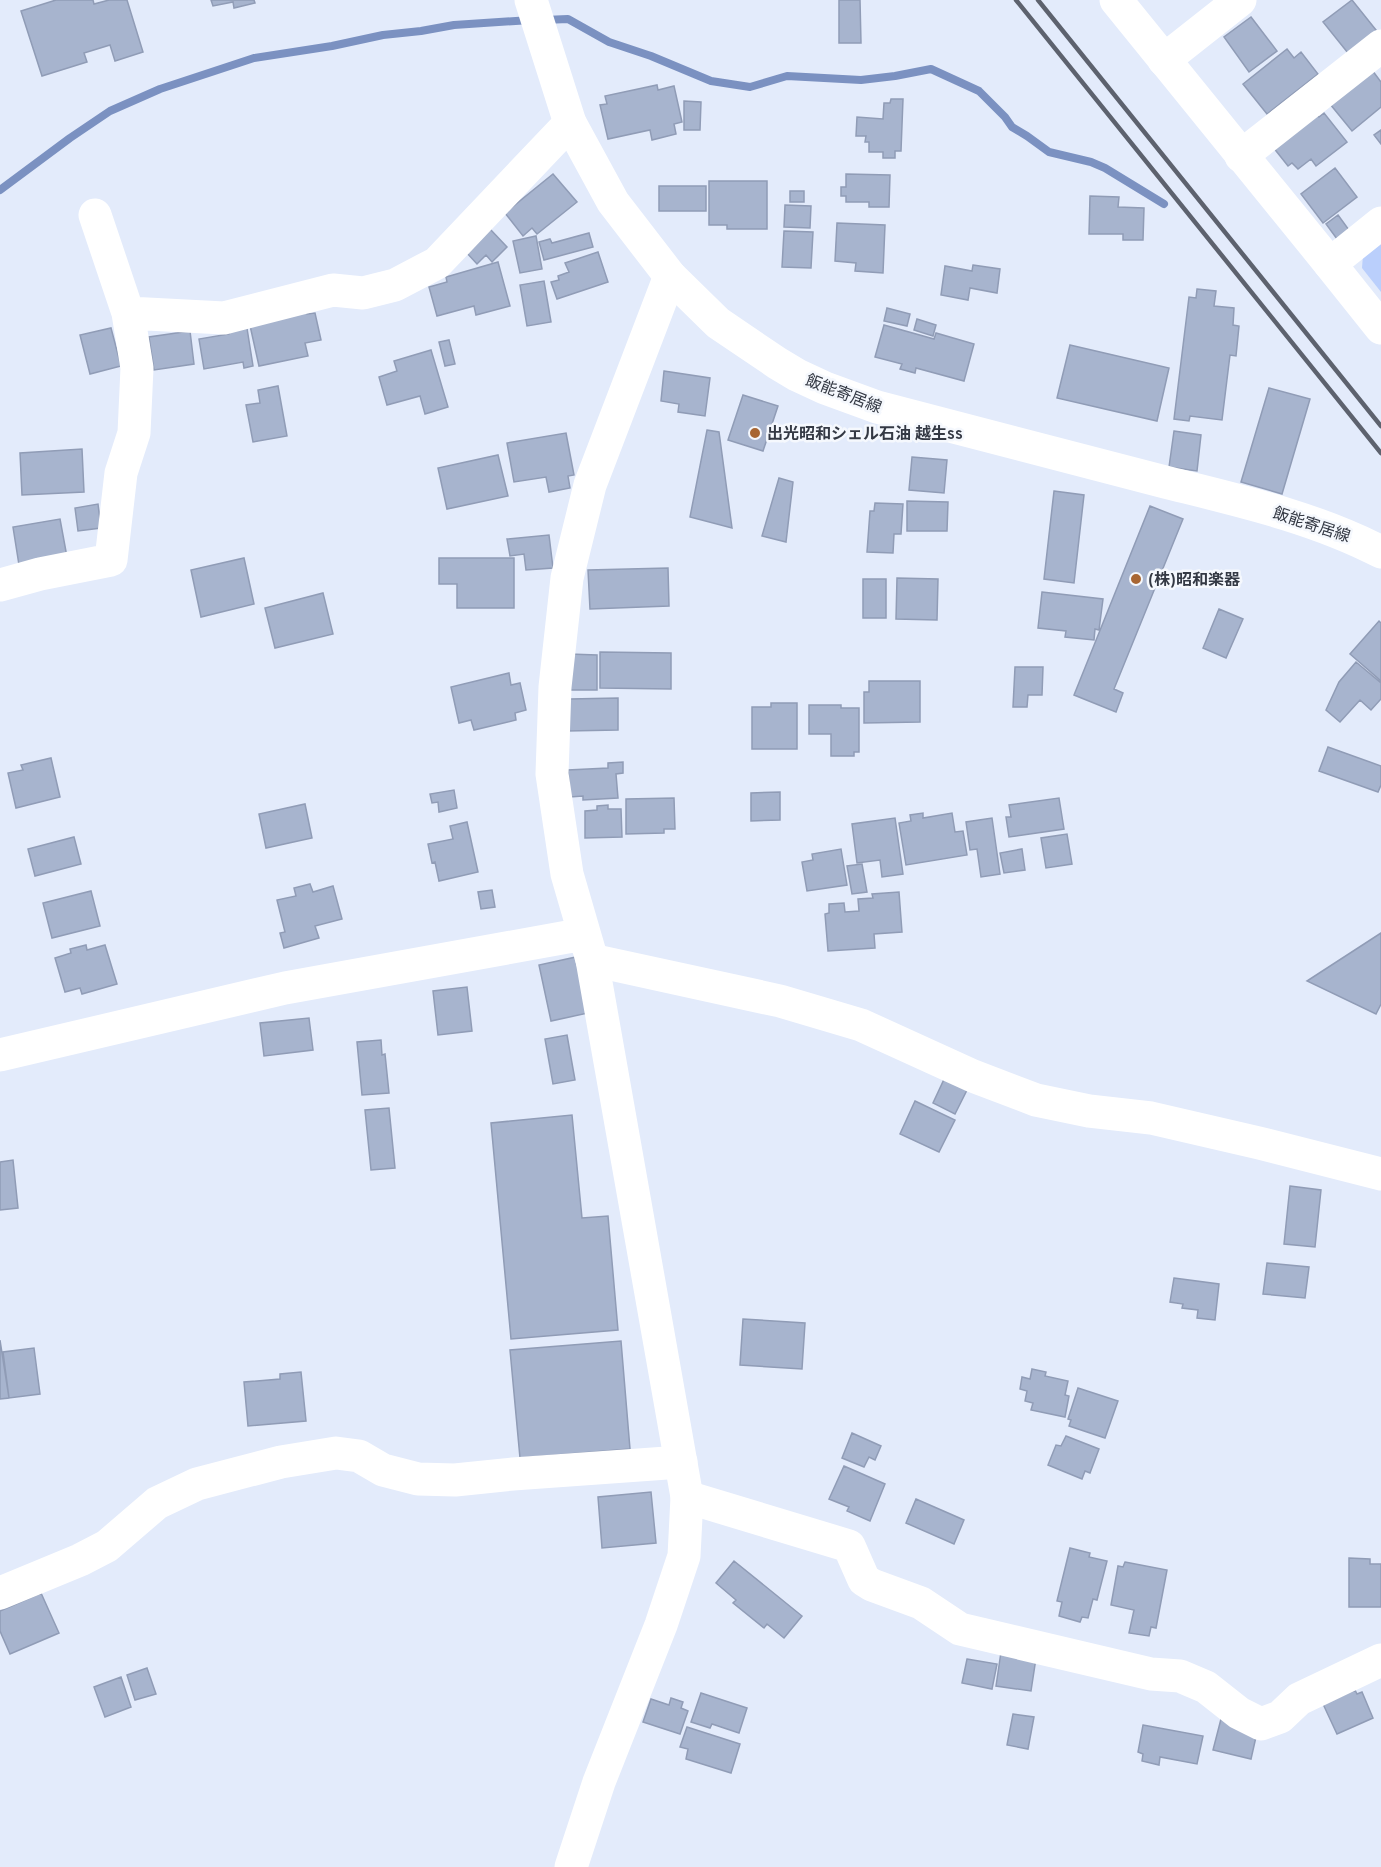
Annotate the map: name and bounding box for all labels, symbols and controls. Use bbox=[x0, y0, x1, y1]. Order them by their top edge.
street label: 飯能寄居線 bbox=[802, 371, 884, 419]
place label: 出光昭和シェル石油 越生ss bbox=[767, 424, 963, 445]
marker: 出光昭和シェル石油 越生ss bbox=[748, 426, 762, 440]
street label: 飯能寄居線 bbox=[1270, 504, 1353, 548]
place label: (株)昭和楽器 bbox=[1148, 571, 1241, 591]
marker: (株)昭和楽器 bbox=[1129, 572, 1143, 586]

